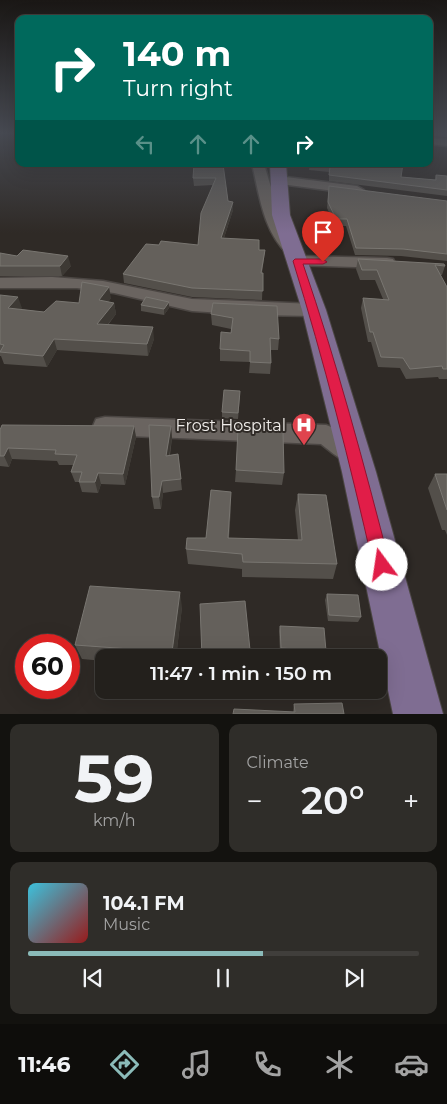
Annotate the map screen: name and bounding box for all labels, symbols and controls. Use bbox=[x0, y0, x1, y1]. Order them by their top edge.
text: 140 m bbox=[123, 32, 231, 75]
icon: right bbox=[40, 35, 105, 100]
text: Turn right bbox=[123, 75, 233, 102]
icon: left bbox=[131, 130, 159, 158]
icon: ahead bbox=[184, 130, 212, 158]
icon: ahead bbox=[237, 130, 265, 158]
icon: right bbox=[290, 130, 318, 158]
pin bbox=[302, 211, 344, 262]
icon: arrive bbox=[309, 218, 337, 246]
hospital icon: Frost Hospital bbox=[291, 412, 317, 446]
place label: Frost Hospital bbox=[176, 416, 286, 435]
position arrow bbox=[355, 538, 407, 590]
speed limit sign: 60 bbox=[15, 634, 80, 699]
text: 11:47 · 1 min · 150 m bbox=[150, 662, 332, 685]
text: 59 bbox=[74, 739, 154, 818]
text: Climate bbox=[247, 753, 309, 772]
text: 20° bbox=[301, 777, 365, 824]
text: − bbox=[247, 784, 263, 818]
text: + bbox=[403, 784, 419, 818]
text: km/h bbox=[93, 811, 136, 830]
text: 104.1 FM bbox=[103, 892, 185, 915]
text: Music bbox=[103, 915, 150, 934]
icon: previous bbox=[79, 964, 107, 992]
icon: pause bbox=[209, 964, 237, 992]
icon: next bbox=[340, 964, 368, 992]
icon: directions bbox=[107, 1047, 142, 1082]
icon: music bbox=[179, 1047, 214, 1082]
icon: phone bbox=[250, 1047, 285, 1082]
icon: climate bbox=[322, 1047, 357, 1082]
icon: car bbox=[394, 1047, 429, 1082]
text: 11:46 bbox=[18, 1051, 71, 1078]

